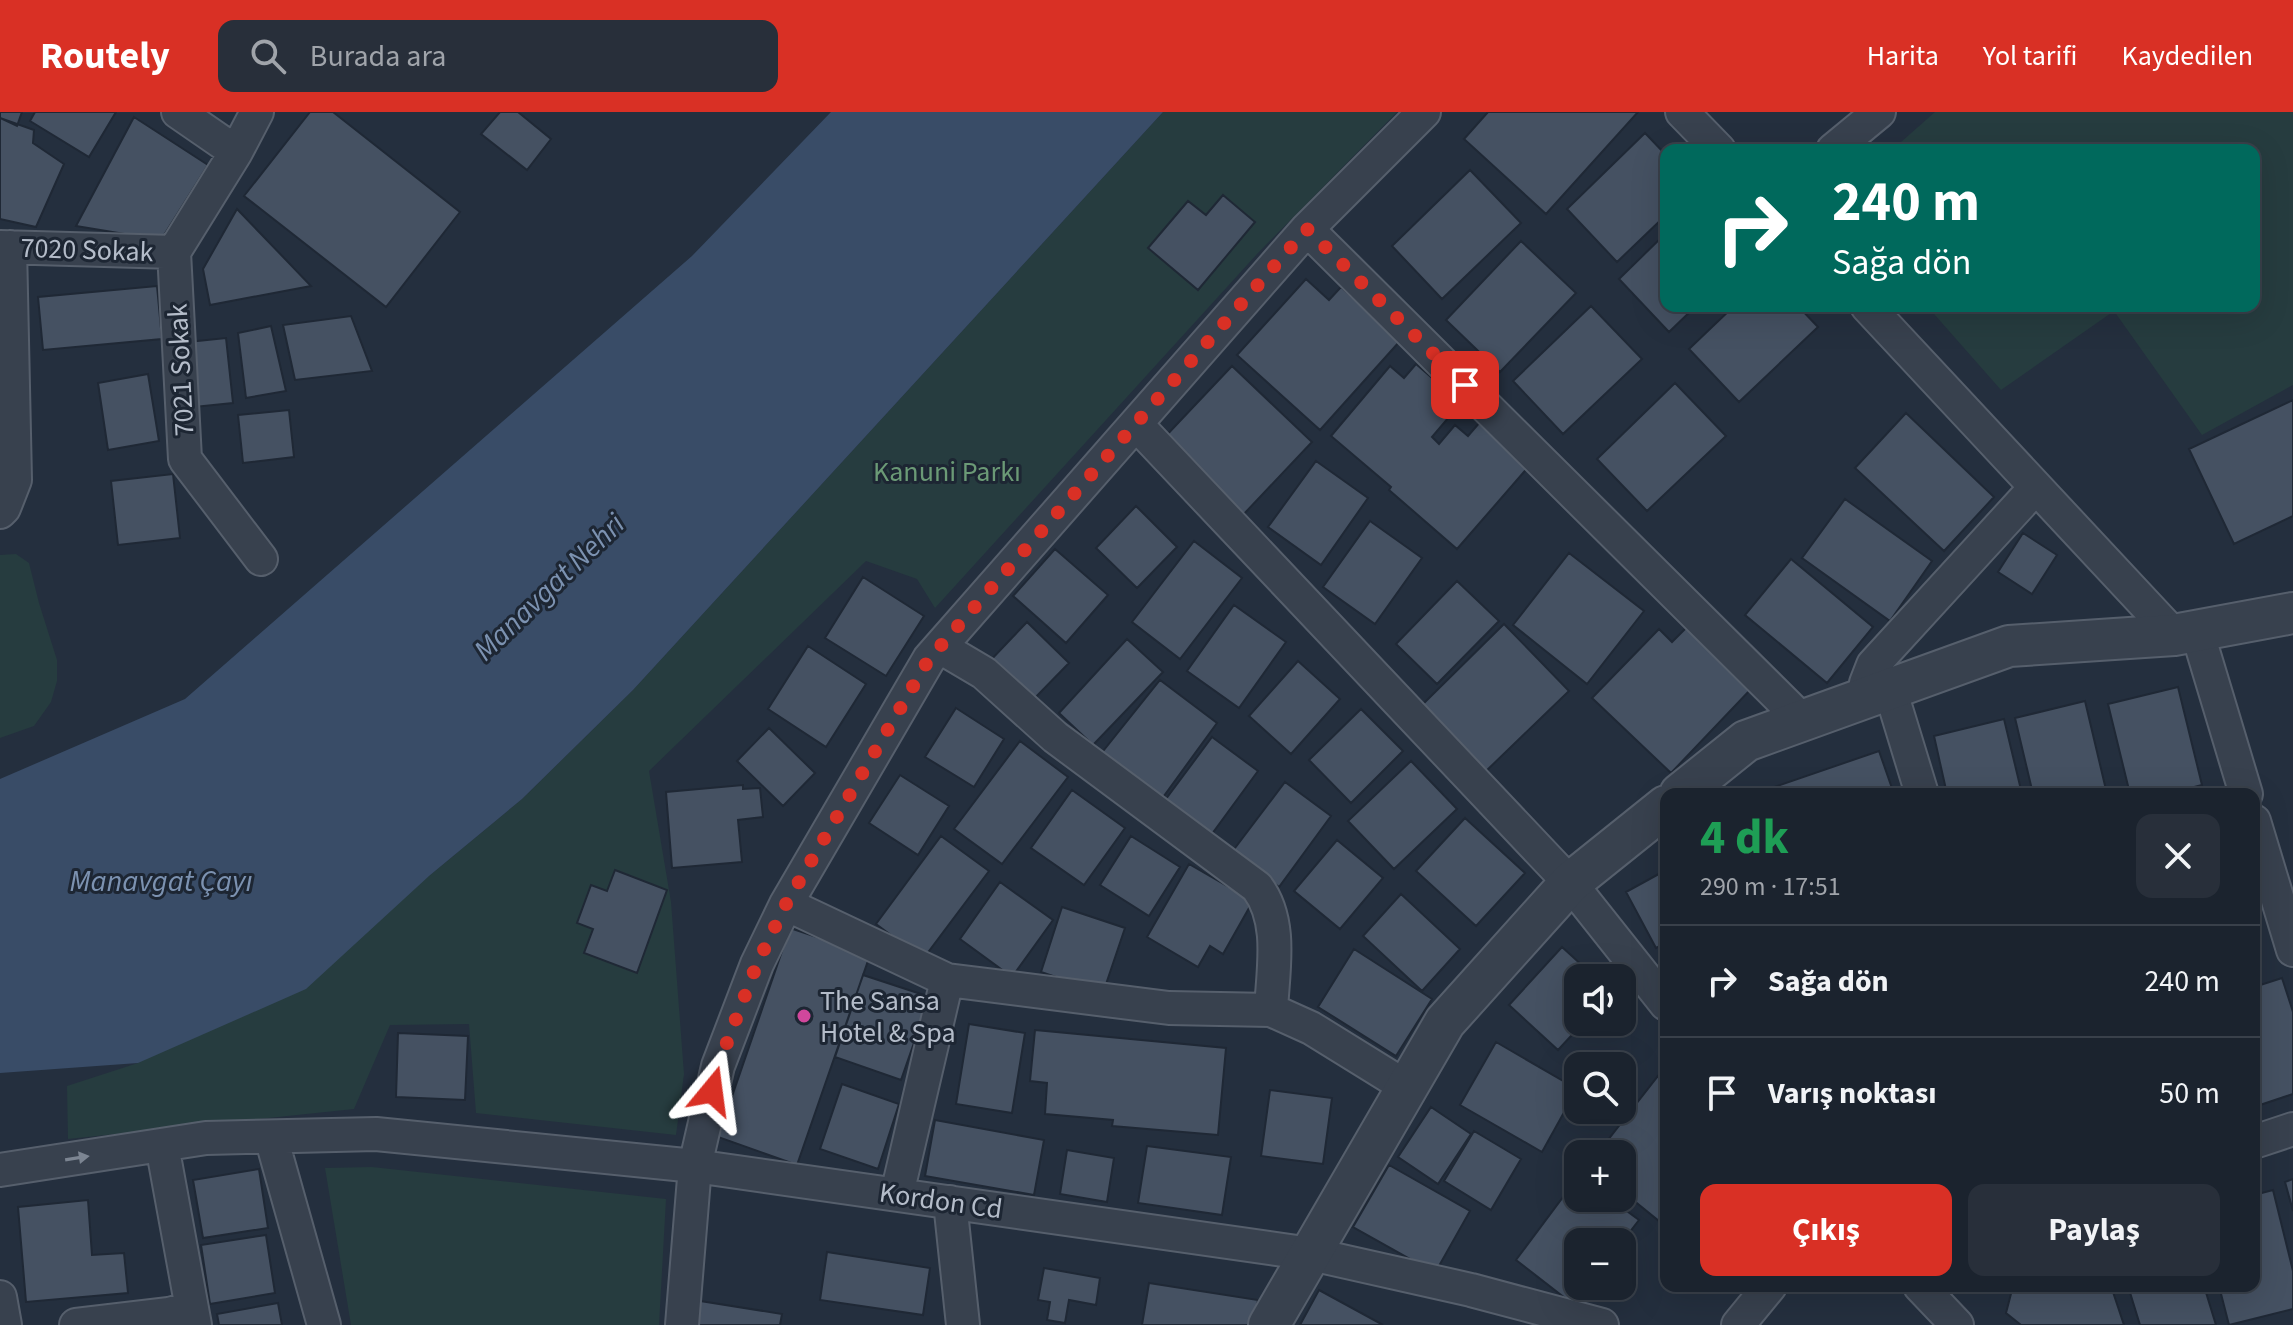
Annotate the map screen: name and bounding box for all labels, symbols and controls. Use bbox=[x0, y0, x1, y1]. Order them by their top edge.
search box bbox=[218, 20, 778, 92]
text: Routely bbox=[40, 29, 170, 83]
icon: search bbox=[246, 34, 290, 78]
text: Burada ara bbox=[310, 35, 446, 78]
text: Harita bbox=[1867, 36, 1939, 76]
text: Yol tarifi bbox=[1983, 36, 2078, 76]
text: Kaydedilen bbox=[2122, 36, 2253, 76]
text: 240 m bbox=[1832, 163, 1980, 242]
icon: right bbox=[1700, 176, 1804, 280]
street label: 7020 Sokak bbox=[20, 228, 154, 272]
text: Sağa dön bbox=[1832, 237, 1971, 288]
street label: 7021 Sokak bbox=[158, 302, 204, 437]
pin bbox=[1431, 351, 1499, 419]
icon: arrive bbox=[1443, 363, 1487, 407]
park label: Kanuni Parkı bbox=[873, 452, 1021, 492]
water label: Manavgat Nehri bbox=[464, 503, 635, 671]
text: 4 dk bbox=[1700, 804, 1789, 872]
button: close bbox=[2136, 814, 2220, 898]
water label: Manavgat Çayı bbox=[69, 860, 253, 903]
text: 290 m · 17:51 bbox=[1700, 868, 1841, 905]
icon: right bbox=[1700, 959, 1744, 1003]
text: Sağa dön bbox=[1768, 960, 1889, 1003]
text: 240 m bbox=[2144, 960, 2220, 1003]
map controls bbox=[1564, 964, 1636, 1300]
button: sound bbox=[1564, 964, 1636, 1036]
place label: The Sansa Hotel & Spa bbox=[820, 981, 956, 1053]
marker: The Sansa Hotel & Spa bbox=[795, 1007, 813, 1025]
position arrow bbox=[670, 1049, 754, 1133]
button: search bbox=[1564, 1052, 1636, 1124]
icon: arrive bbox=[1700, 1071, 1744, 1115]
text: Varış noktası bbox=[1768, 1072, 1936, 1115]
text: 50 m bbox=[2159, 1072, 2220, 1115]
button: + bbox=[1564, 1140, 1636, 1212]
one-way arrow bbox=[65, 1151, 90, 1164]
street label: Kordon Cd bbox=[877, 1173, 1005, 1229]
button: Çıkış bbox=[1700, 1184, 1952, 1276]
button: Paylaş bbox=[1968, 1184, 2220, 1276]
button: − bbox=[1564, 1228, 1636, 1300]

